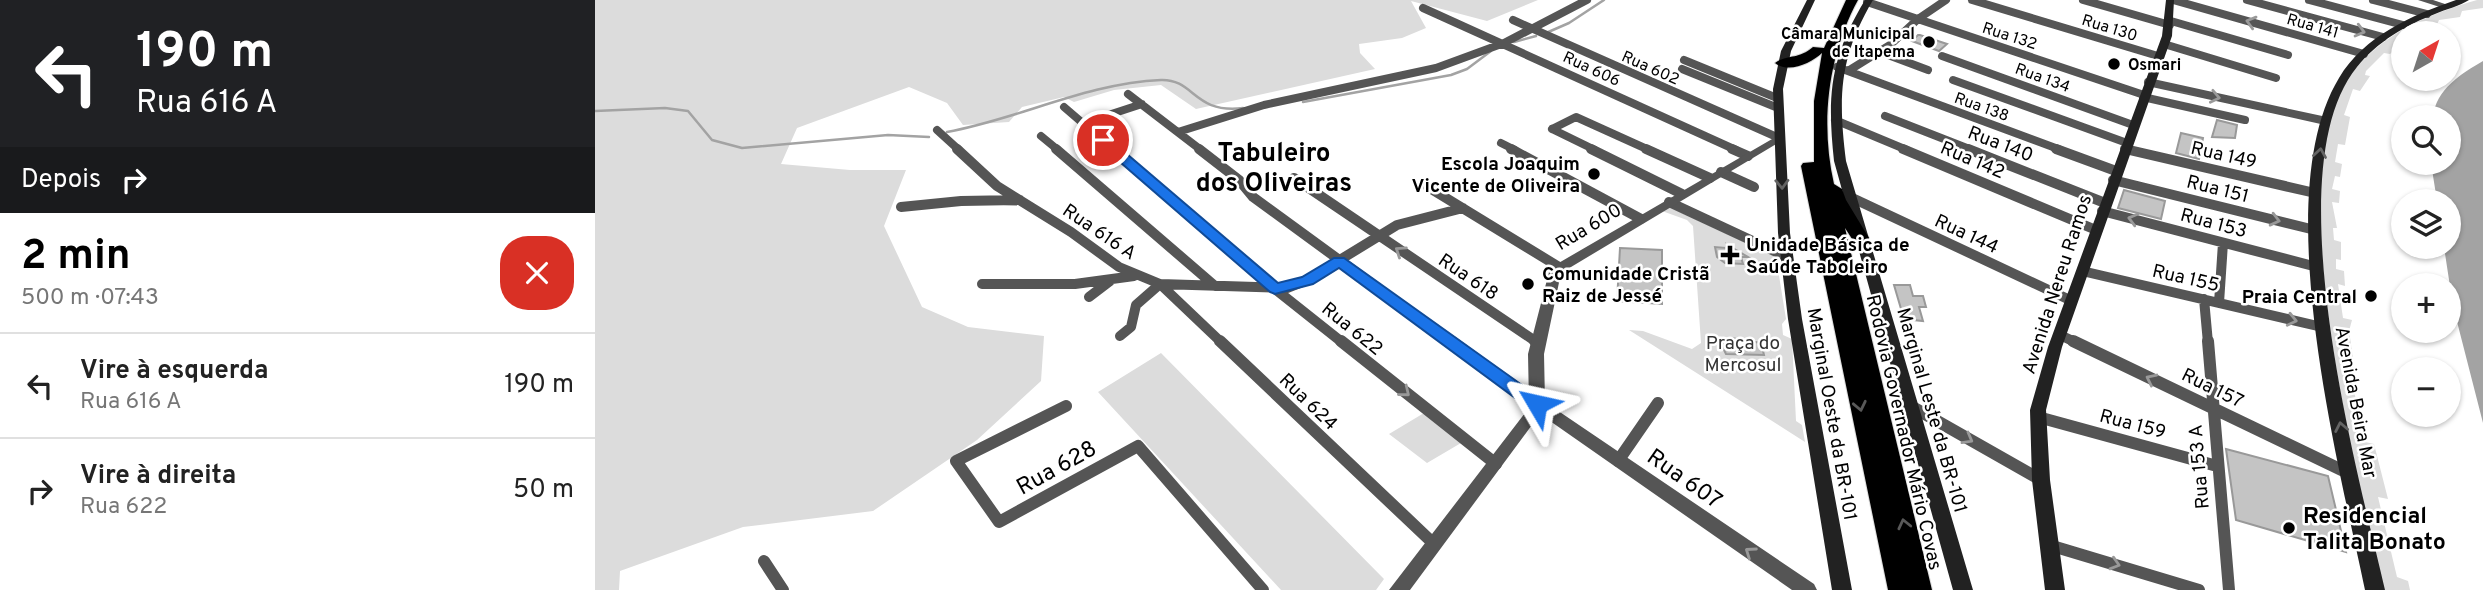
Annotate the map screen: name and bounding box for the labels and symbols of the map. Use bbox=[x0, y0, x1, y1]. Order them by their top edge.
street label: Rua 141 bbox=[2284, 10, 2341, 44]
street label: Rua 130 bbox=[2079, 11, 2140, 47]
one-way arrow bbox=[2245, 16, 2257, 30]
street label: Rua 132 bbox=[1979, 19, 2039, 55]
north arrow bbox=[2391, 21, 2461, 91]
one-way arrow bbox=[2354, 23, 2366, 37]
place label: Câmara Municipal de Itapema bbox=[1781, 25, 1915, 63]
marker: Câmara Municipal de Itapema bbox=[1921, 34, 1937, 50]
street label: Rua 602 bbox=[1618, 47, 1682, 90]
street label: Rua 606 bbox=[1559, 48, 1623, 92]
marker: Osmari bbox=[2106, 56, 2122, 72]
place label: Osmari bbox=[2128, 56, 2181, 76]
street label: Rua 134 bbox=[2012, 60, 2073, 98]
one-way arrow bbox=[2209, 88, 2221, 103]
street label: Rua 138 bbox=[1951, 89, 2012, 127]
pin bbox=[1073, 110, 1133, 170]
street label: Rua 140 bbox=[1964, 121, 2036, 168]
street label: Rua 142 bbox=[1936, 137, 2008, 185]
street label: Rua 149 bbox=[2188, 137, 2259, 175]
district label: Tabuleiro dos Oliveiras bbox=[1196, 138, 1352, 201]
one-way arrow bbox=[2312, 147, 2327, 159]
place label: Escola Joaquim Vicente de Oliveira bbox=[1412, 153, 1580, 199]
marker: Escola Joaquim Vicente de Oliveira bbox=[1586, 166, 1602, 182]
street label: Rua 151 bbox=[2184, 171, 2251, 209]
one-way arrow bbox=[1774, 179, 1789, 190]
street label: Avenida Nereu Ramos bbox=[2018, 192, 2098, 377]
street label: Rua 616 A bbox=[1057, 199, 1140, 266]
street label: Rua 600 bbox=[1551, 199, 1627, 257]
street label: Rua 153 bbox=[2178, 204, 2249, 244]
street label: Rua 144 bbox=[1930, 210, 2002, 260]
one-way arrow bbox=[2269, 212, 2281, 226]
one-way arrow bbox=[2127, 213, 2139, 227]
place label: Unidade Básica de Saúde Taboleiro bbox=[1746, 234, 1910, 280]
marker: Unidade Básica de Saúde Taboleiro bbox=[1720, 245, 1740, 265]
one-way arrow bbox=[1395, 247, 1408, 259]
street label: Rua 618 bbox=[1433, 249, 1503, 307]
street label: Rua 155 bbox=[2150, 260, 2222, 298]
place label: Comunidade Cristã Raiz de Jessé bbox=[1542, 263, 1709, 309]
marker: Comunidade Cristã Raiz de Jessé bbox=[1520, 276, 1536, 292]
place label: Praia Central bbox=[2242, 286, 2357, 310]
marker: Praia Central bbox=[2363, 288, 2379, 304]
street label: Rodovia Governador Mário Covas bbox=[1860, 292, 1946, 572]
street label: Rua 622 bbox=[1316, 297, 1387, 362]
street label: Marginal Leste da BR-101 bbox=[1890, 305, 1972, 516]
street label: Marginal Oeste da BR-101 bbox=[1800, 306, 1862, 523]
one-way arrow bbox=[2286, 312, 2298, 326]
street label: Avenida Beira Mar bbox=[2329, 324, 2382, 481]
park label: Praça do Mercosul bbox=[1704, 332, 1782, 378]
street label: Rua 157 bbox=[2177, 363, 2247, 414]
position arrow bbox=[1500, 367, 1574, 441]
street label: Rua 624 bbox=[1273, 369, 1342, 436]
one-way arrow bbox=[2146, 373, 2158, 387]
one-way arrow bbox=[1398, 384, 1410, 397]
one-way arrow bbox=[1852, 400, 1866, 412]
street label: Rua 159 bbox=[2097, 405, 2168, 445]
one-way arrow bbox=[2334, 421, 2349, 433]
street label: Rua 153 A bbox=[2184, 424, 2216, 510]
one-way arrow bbox=[1961, 431, 1973, 444]
street label: Rua 628 bbox=[1012, 435, 1102, 503]
street label: Rua 607 bbox=[1640, 444, 1727, 516]
place label: Residencial Talita Bonato bbox=[2303, 503, 2446, 558]
one-way arrow bbox=[1897, 518, 1912, 530]
marker: Residencial Talita Bonato bbox=[2281, 520, 2297, 536]
one-way arrow bbox=[1745, 548, 1758, 560]
one-way arrow bbox=[2108, 556, 2120, 571]

